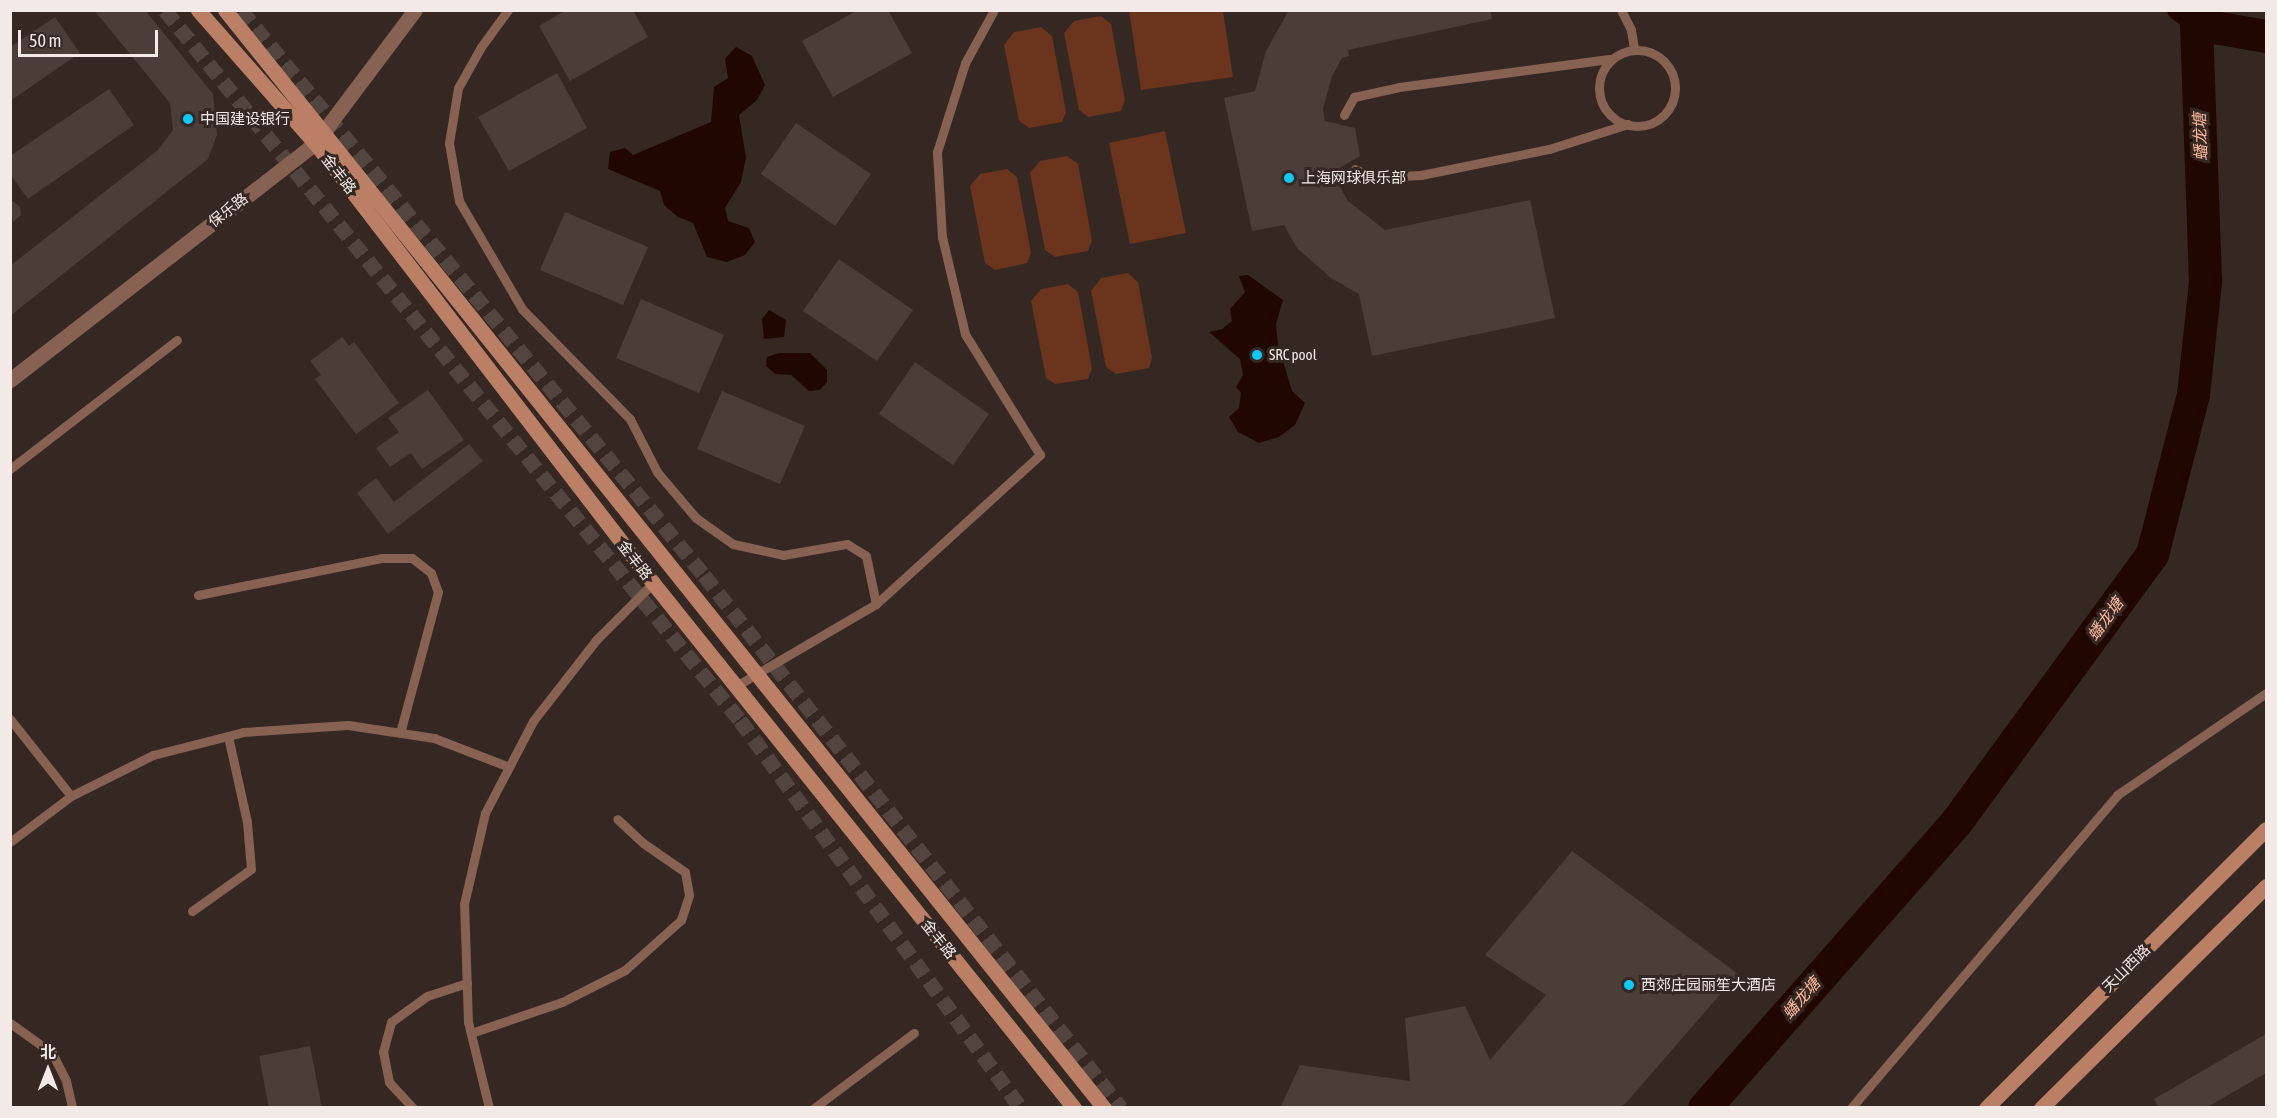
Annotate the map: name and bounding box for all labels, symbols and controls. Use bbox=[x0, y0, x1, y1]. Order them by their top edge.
scale bar bbox=[21, 18, 160, 56]
text: 50 m bbox=[29, 30, 61, 51]
place label: 中国建设银行 bbox=[200, 110, 290, 128]
marker: 中国建设银行 bbox=[181, 112, 195, 126]
water label: 蟠龙塘 bbox=[2190, 113, 2210, 161]
street label: 金丰路 bbox=[318, 151, 360, 197]
place label: 上海网球俱乐部 bbox=[1301, 169, 1406, 187]
marker: 上海网球俱乐部 bbox=[1282, 171, 1296, 185]
street label: 保乐路 bbox=[205, 189, 251, 231]
place label: SRC pool bbox=[1269, 346, 1317, 364]
marker: SRC pool bbox=[1250, 348, 1264, 362]
street label: 金丰路 bbox=[614, 537, 656, 583]
water label: 蟠龙塘 bbox=[2083, 594, 2127, 644]
street label: 金丰路 bbox=[918, 916, 960, 962]
street label: 天山西路 bbox=[2098, 940, 2154, 996]
water label: 蟠龙塘 bbox=[1778, 974, 1824, 1022]
place label: 西郊庄园丽笙大酒店 bbox=[1641, 976, 1776, 994]
marker: 西郊庄园丽笙大酒店 bbox=[1622, 978, 1636, 992]
north arrow bbox=[18, 1040, 78, 1100]
text: 北 bbox=[40, 1043, 56, 1061]

